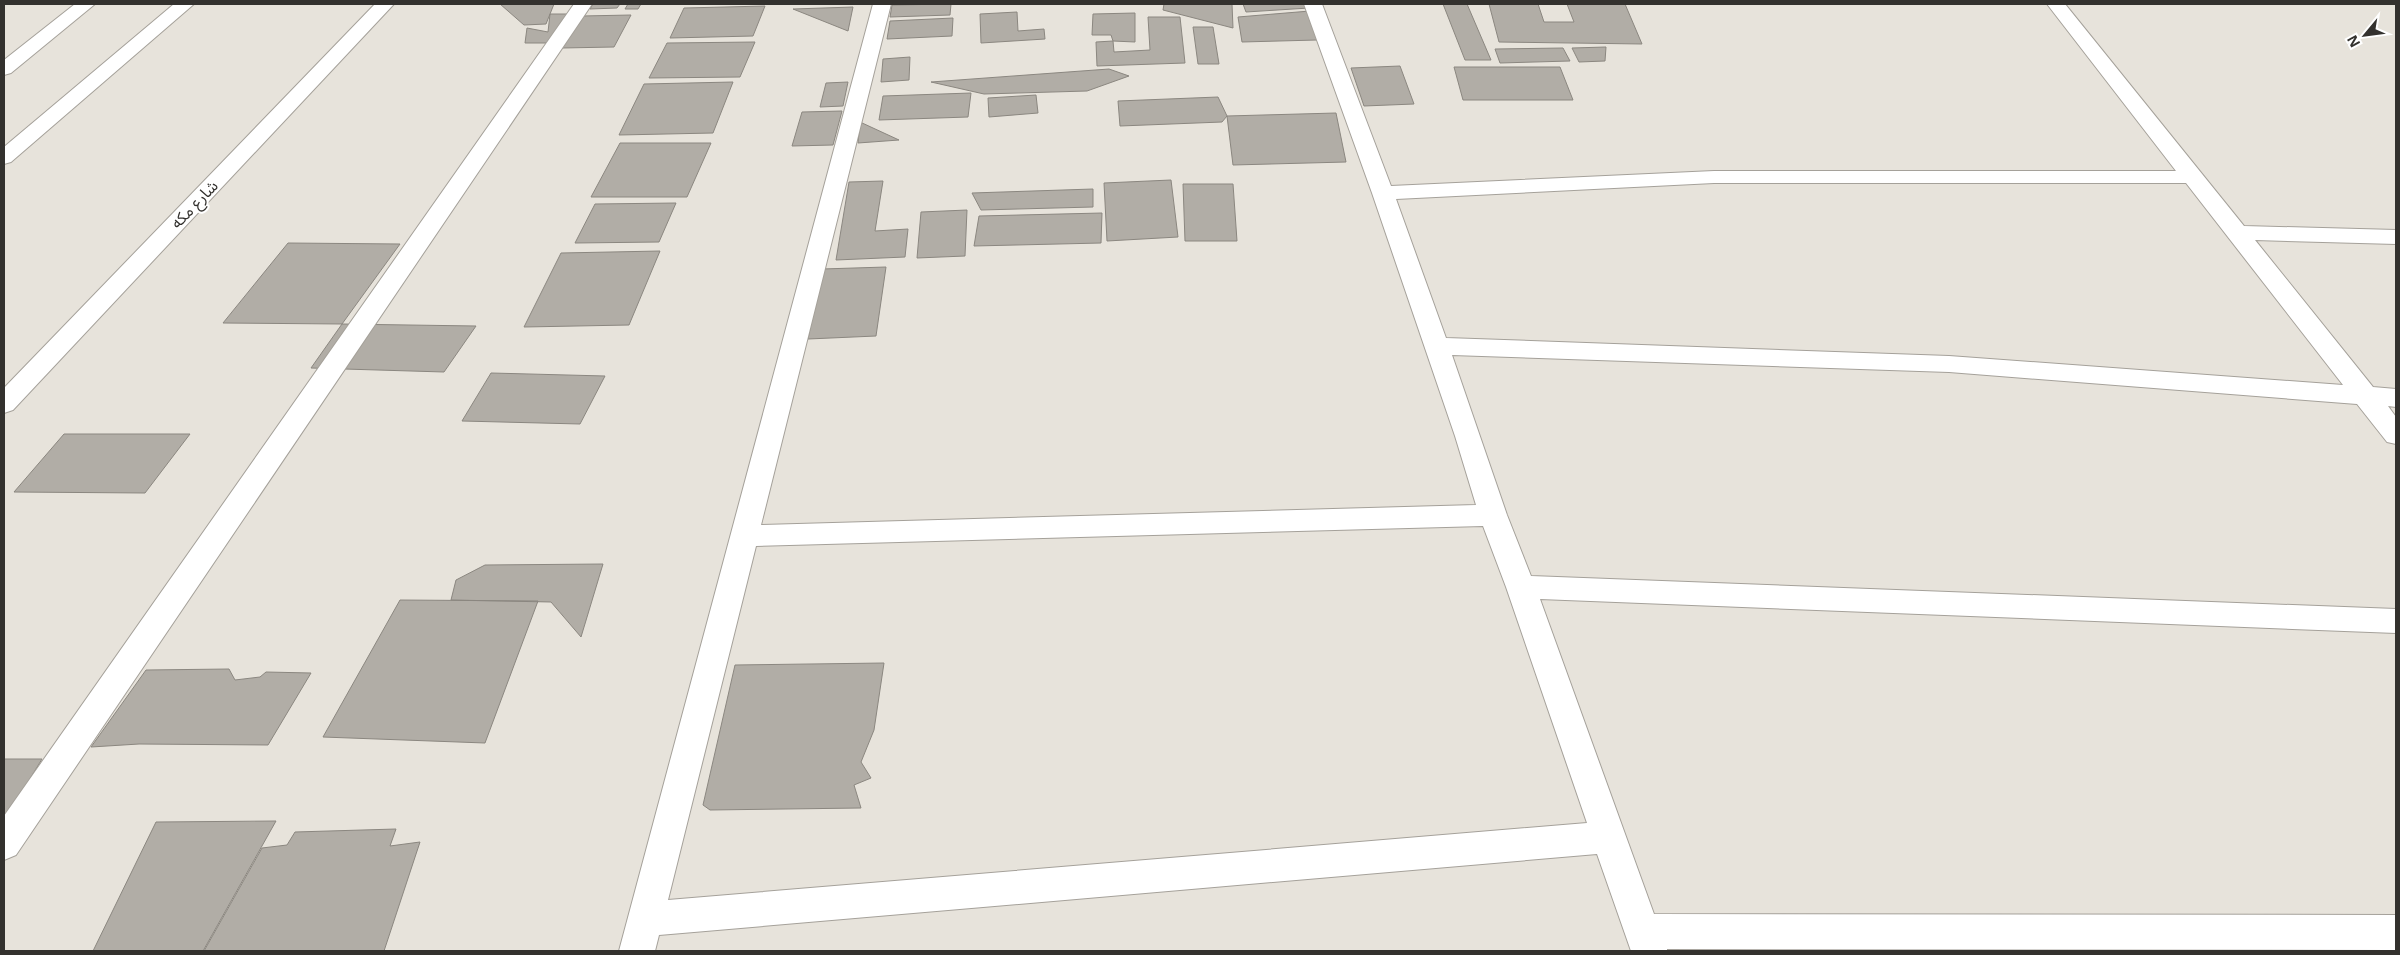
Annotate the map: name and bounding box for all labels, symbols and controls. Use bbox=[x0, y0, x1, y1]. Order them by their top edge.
north arrow bbox=[2340, 10, 2390, 60]
text: N bbox=[2342, 32, 2364, 51]
street label: شارع مكه bbox=[165, 175, 224, 234]

